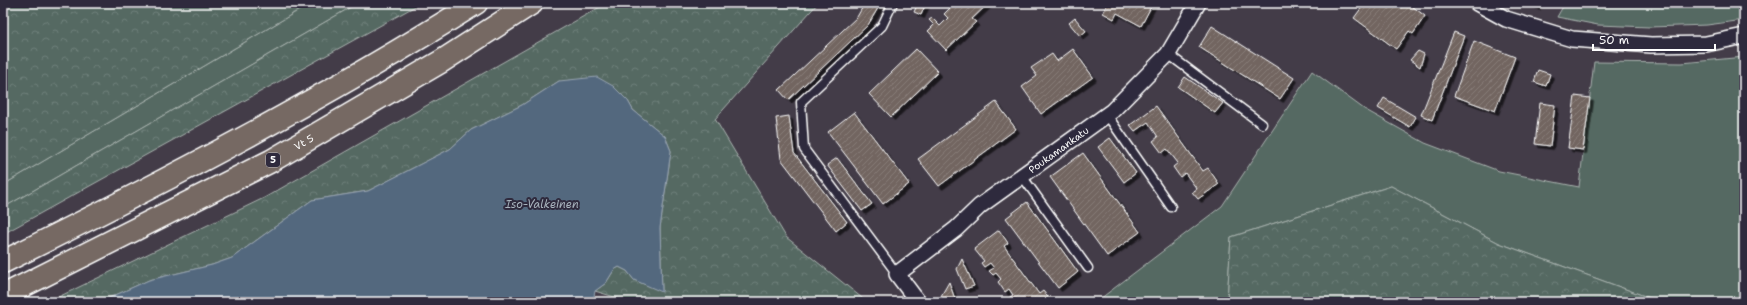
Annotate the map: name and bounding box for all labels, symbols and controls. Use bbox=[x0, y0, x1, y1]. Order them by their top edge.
scale bar bbox=[1593, 26, 1715, 52]
text: 50 m bbox=[1599, 32, 1629, 48]
street label: Poukamankatu bbox=[1026, 123, 1091, 176]
street label: Vt 5 bbox=[292, 131, 316, 153]
road number: 5 bbox=[266, 153, 280, 167]
water label: Iso-Valkeinen bbox=[504, 197, 579, 212]

